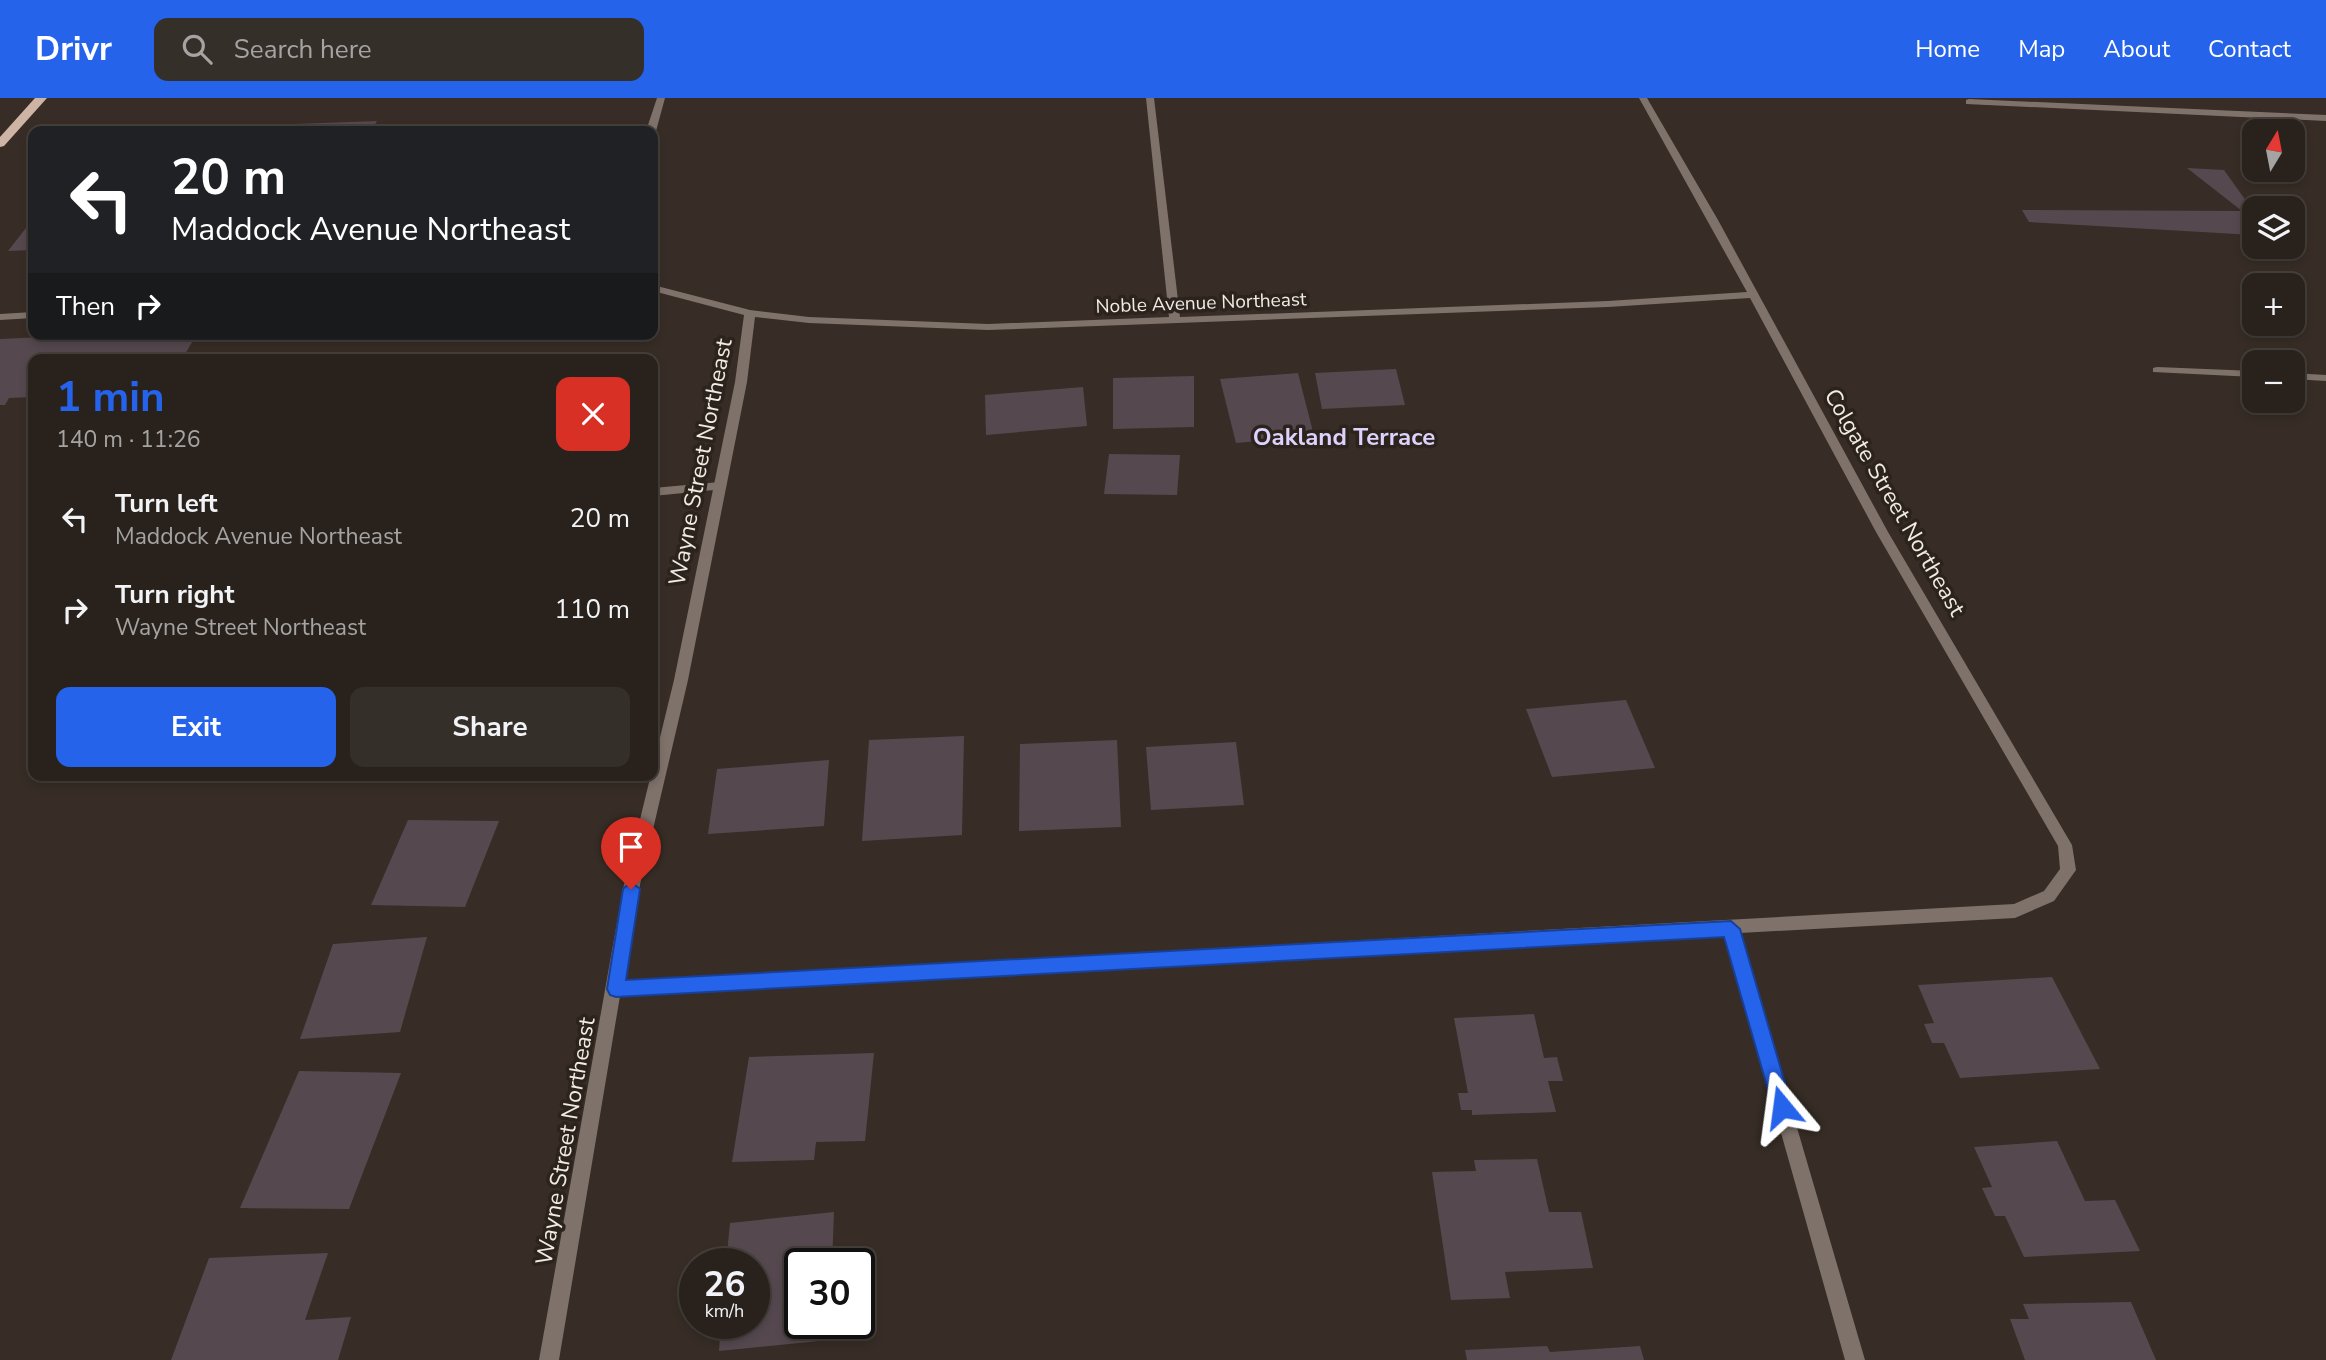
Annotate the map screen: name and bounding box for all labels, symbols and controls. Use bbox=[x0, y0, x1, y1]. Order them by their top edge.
search box bbox=[154, 18, 644, 81]
text: Drivr bbox=[35, 27, 112, 72]
icon: search bbox=[178, 30, 216, 68]
text: Search here bbox=[234, 32, 372, 67]
text: Home bbox=[1915, 33, 1980, 65]
text: Map bbox=[2018, 33, 2065, 65]
text: About bbox=[2103, 33, 2170, 65]
text: Contact bbox=[2208, 33, 2291, 65]
north arrow bbox=[2242, 119, 2305, 182]
map controls bbox=[2242, 119, 2305, 413]
text: 20 m bbox=[171, 144, 286, 211]
icon: left bbox=[56, 154, 147, 245]
button: layers bbox=[2242, 196, 2305, 259]
text: Maddock Avenue Northeast bbox=[171, 208, 570, 251]
button: + bbox=[2242, 273, 2305, 336]
street label: Noble Avenue Northeast bbox=[1095, 286, 1307, 320]
icon: right bbox=[129, 287, 167, 325]
text: Then bbox=[56, 289, 115, 324]
street label: Wayne Street Northeast bbox=[661, 335, 740, 588]
button: − bbox=[2242, 350, 2305, 413]
text: 1 min bbox=[56, 369, 165, 426]
button: close bbox=[556, 377, 630, 451]
street label: Colgate Street Northeast bbox=[1817, 383, 1973, 622]
district label: Oakland Terrace bbox=[1253, 421, 1435, 453]
text: 140 m · 11:26 bbox=[56, 424, 201, 455]
text: Turn left bbox=[115, 486, 218, 521]
icon: left bbox=[56, 500, 94, 538]
text: 20 m bbox=[570, 501, 630, 536]
text: Maddock Avenue Northeast bbox=[115, 521, 402, 552]
text: Turn right bbox=[115, 577, 234, 612]
icon: right bbox=[56, 591, 94, 629]
text: 110 m bbox=[554, 592, 630, 627]
text: Wayne Street Northeast bbox=[115, 612, 366, 643]
button: Exit bbox=[56, 687, 336, 767]
button: Share bbox=[350, 687, 630, 767]
pin bbox=[601, 817, 661, 889]
icon: arrive bbox=[612, 828, 650, 866]
street label: Wayne Street Northeast bbox=[528, 1014, 603, 1267]
position arrow bbox=[1745, 1070, 1819, 1144]
speed limit sign: 30 bbox=[784, 1248, 875, 1339]
text: 26 bbox=[703, 1261, 746, 1308]
text: km/h bbox=[705, 1299, 744, 1323]

